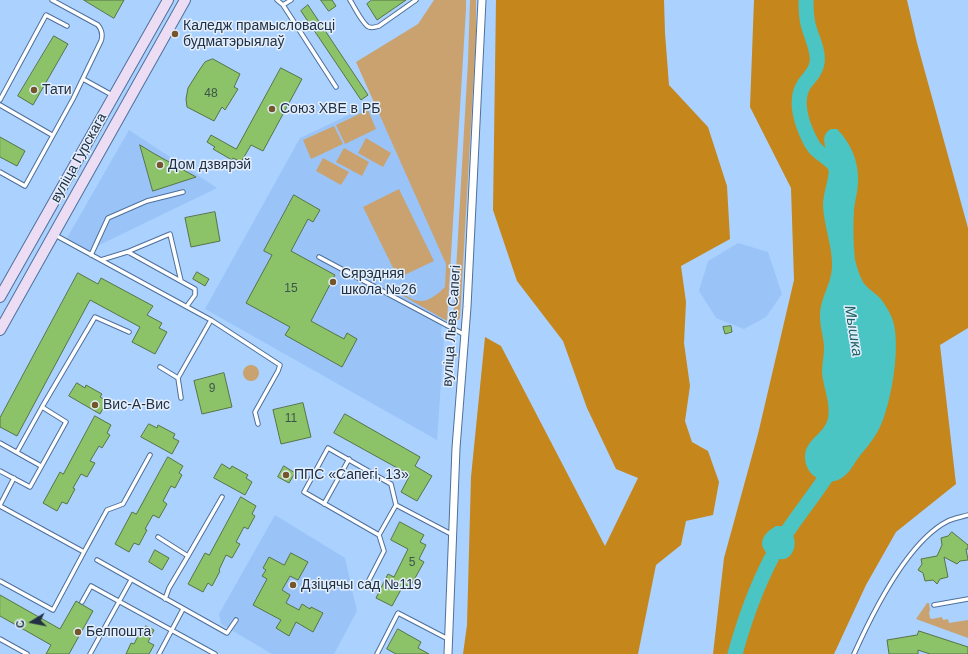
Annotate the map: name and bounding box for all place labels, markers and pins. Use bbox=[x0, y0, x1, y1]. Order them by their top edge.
place label: Каледж прамысловасці будматэрыялаў bbox=[183, 18, 335, 50]
marker: Каледж прамысловасці будматэрыялаў bbox=[170, 29, 180, 39]
place label: Тати bbox=[42, 82, 72, 98]
marker: Тати bbox=[29, 85, 39, 95]
place label: Союз ХВЕ в РБ bbox=[280, 101, 380, 117]
marker: Союз ХВЕ в РБ bbox=[267, 104, 277, 114]
place label: Дом дзвярэй bbox=[168, 157, 251, 173]
marker: Дом дзвярэй bbox=[155, 160, 165, 170]
place label: Сярэдняя школа №26 bbox=[341, 266, 416, 298]
marker: Сярэдняя школа №26 bbox=[328, 277, 338, 287]
place label: Вис-А-Вис bbox=[103, 397, 170, 413]
marker: Вис-А-Вис bbox=[90, 400, 100, 410]
place label: ППС «Сапегі, 13» bbox=[294, 467, 409, 483]
marker: ППС «Сапегі, 13» bbox=[281, 470, 291, 480]
place label: Дзіцячы сад №119 bbox=[301, 577, 422, 593]
marker: Дзіцячы сад №119 bbox=[288, 580, 298, 590]
place label: Белпошта bbox=[86, 624, 151, 640]
marker: Белпошта bbox=[73, 627, 83, 637]

